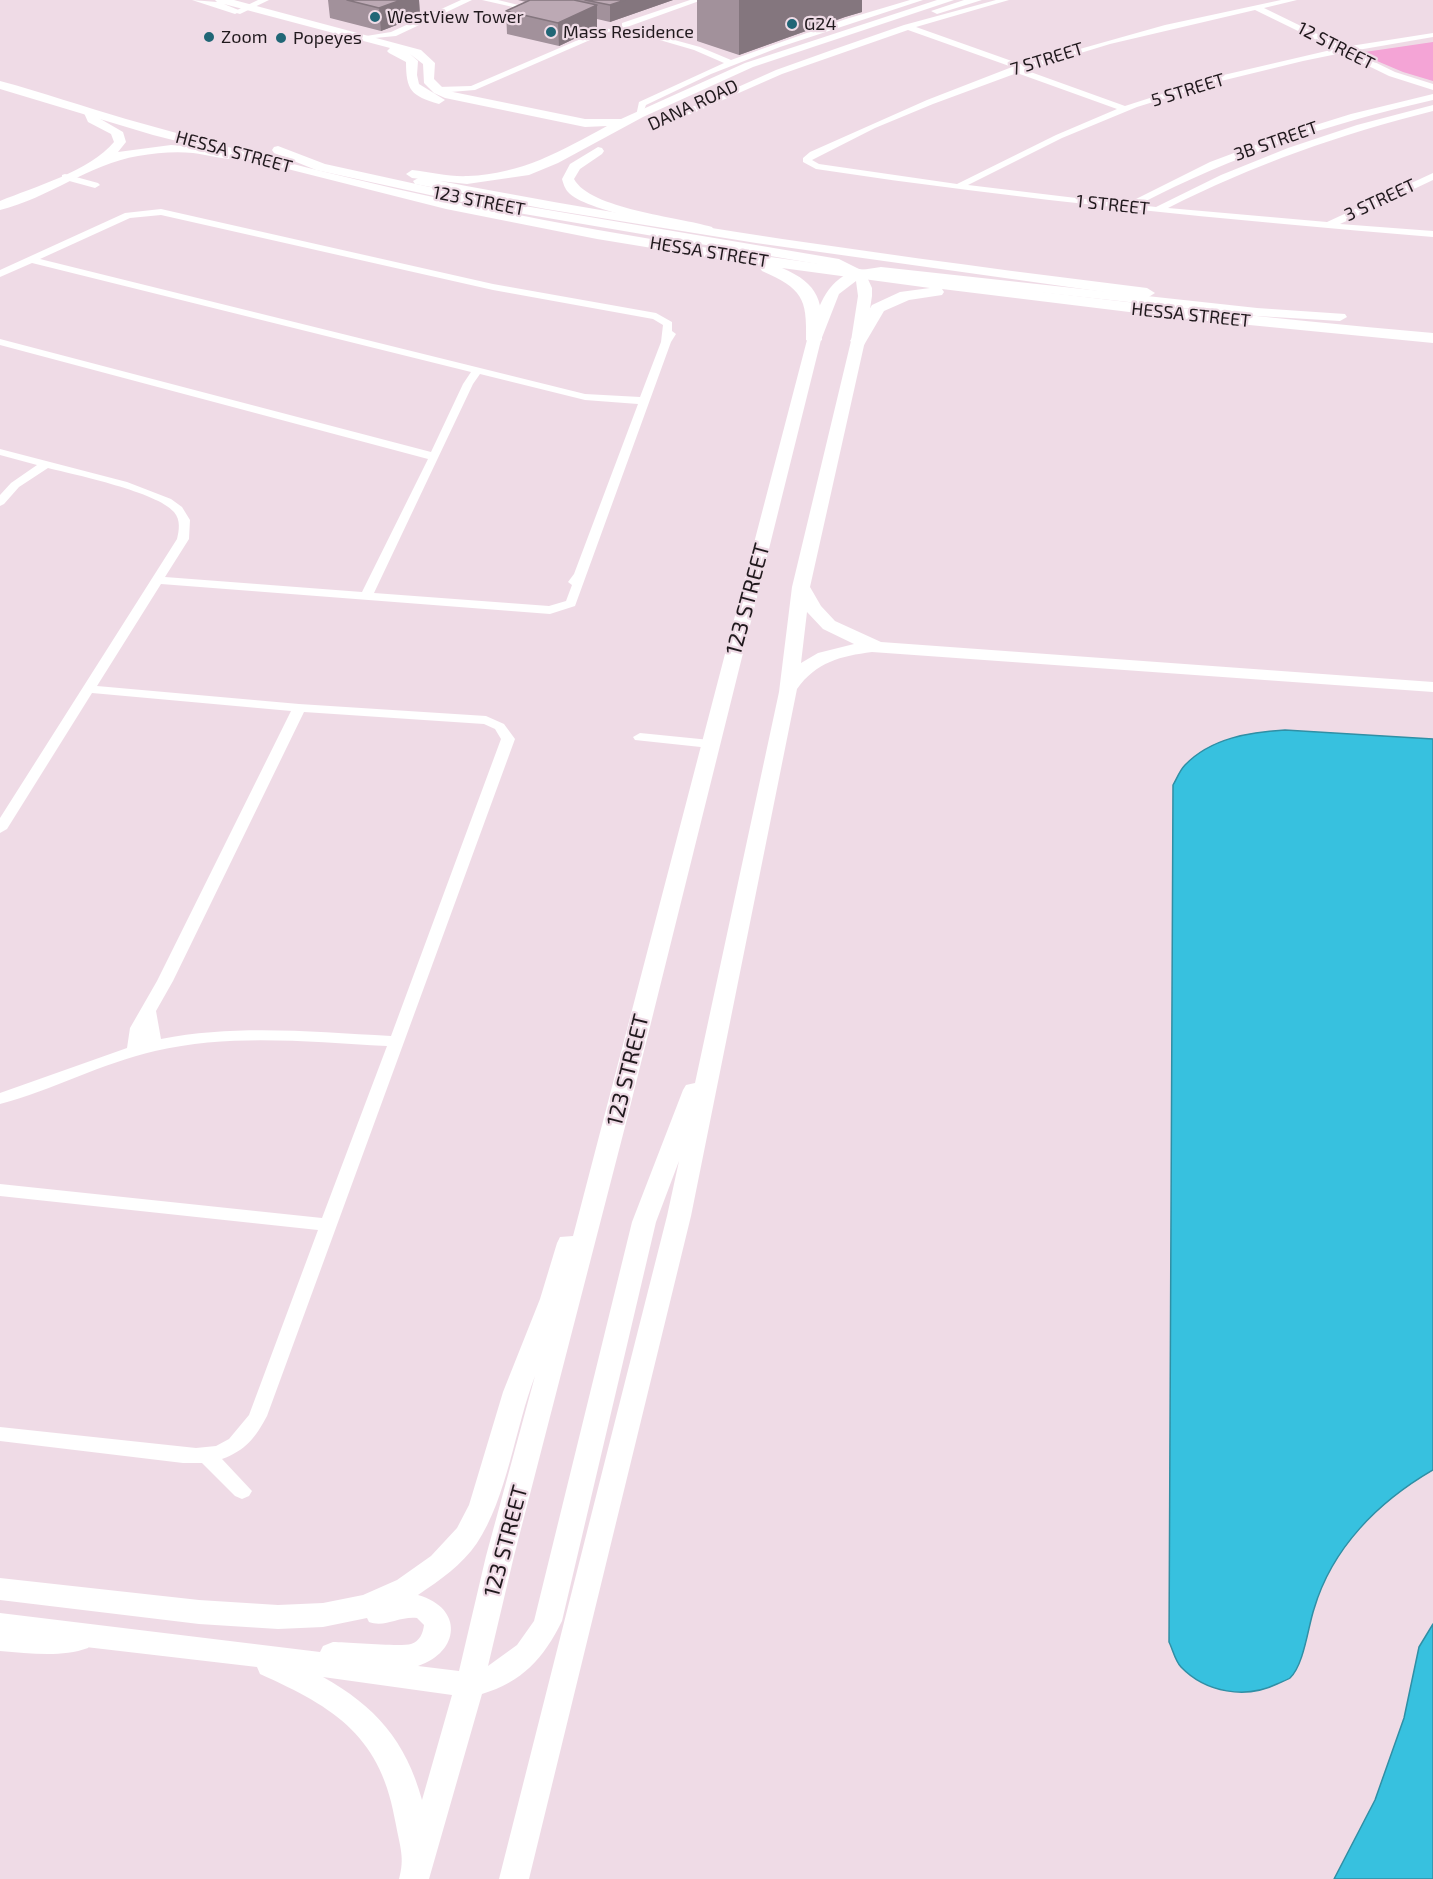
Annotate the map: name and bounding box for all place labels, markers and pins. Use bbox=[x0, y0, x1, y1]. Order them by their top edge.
place label: WestView Tower bbox=[387, 6, 524, 28]
marker: WestView Tower bbox=[368, 10, 382, 24]
place label: G24 bbox=[804, 13, 836, 35]
marker: G24 bbox=[785, 17, 799, 31]
place label: Mass Residence bbox=[563, 21, 694, 43]
marker: Mass Residence bbox=[544, 25, 558, 39]
place label: Zoom bbox=[221, 26, 267, 48]
place label: Popeyes bbox=[293, 27, 362, 49]
marker: Zoom bbox=[202, 30, 216, 44]
marker: Popeyes bbox=[274, 31, 288, 45]

